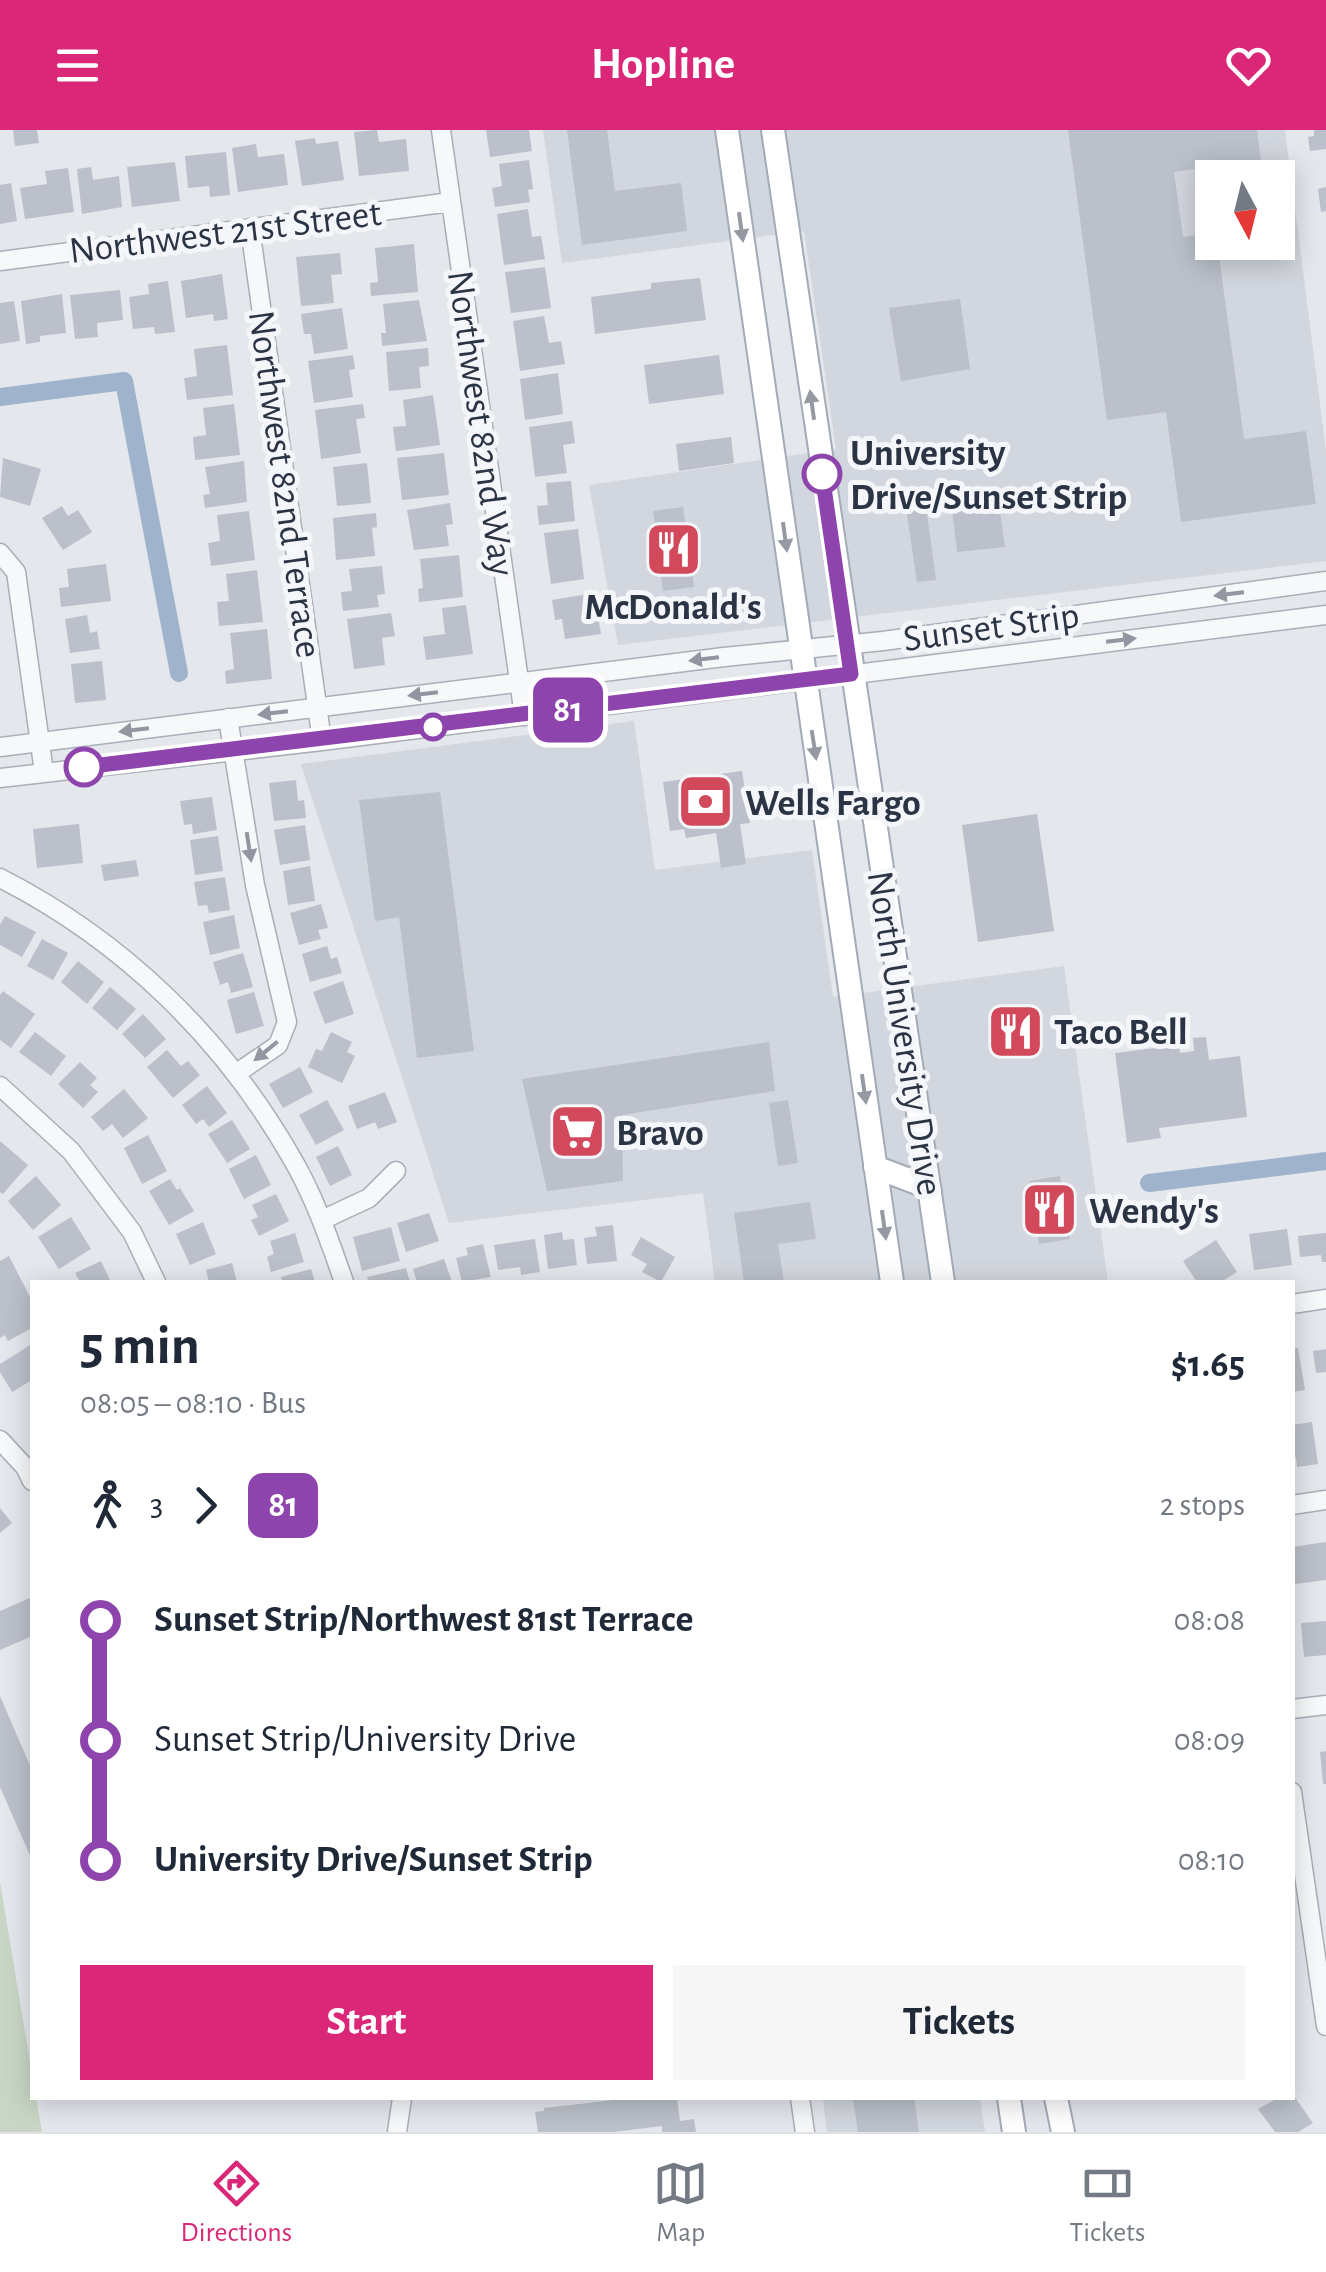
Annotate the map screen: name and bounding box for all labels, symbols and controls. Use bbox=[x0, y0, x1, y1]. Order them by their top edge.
icon: menu bbox=[50, 38, 105, 93]
icon: heart bbox=[1221, 38, 1276, 93]
text: Hopline bbox=[591, 42, 735, 87]
north arrow bbox=[1195, 160, 1295, 260]
map controls bbox=[1195, 160, 1295, 260]
street label: Northwest 21st Street bbox=[67, 195, 384, 271]
one-way arrow bbox=[733, 211, 749, 243]
street label: Northwest 82nd Way bbox=[440, 268, 520, 578]
street label: Northwest 82nd Terrace bbox=[241, 308, 327, 660]
one-way arrow bbox=[804, 389, 820, 420]
place label: University Drive/Sunset Strip bbox=[850, 435, 1127, 517]
marker: University Drive/Sunset Strip bbox=[803, 455, 841, 493]
restaurant icon: McDonald's bbox=[643, 519, 703, 579]
one-way arrow bbox=[777, 521, 793, 553]
one-way arrow bbox=[1213, 586, 1245, 602]
place label: McDonald's bbox=[584, 589, 762, 627]
street label: Sunset Strip bbox=[901, 597, 1082, 659]
one-way arrow bbox=[1106, 632, 1138, 648]
one-way arrow bbox=[687, 652, 719, 668]
line badge: 81 bbox=[523, 678, 613, 742]
one-way arrow bbox=[406, 686, 438, 702]
text: 81 bbox=[553, 693, 583, 728]
one-way arrow bbox=[257, 705, 288, 721]
unlabelled marker bbox=[420, 714, 446, 740]
one-way arrow bbox=[118, 723, 150, 739]
one-way arrow bbox=[806, 730, 822, 761]
unlabelled marker bbox=[65, 748, 103, 786]
bank icon: Wells Fargo bbox=[676, 772, 736, 832]
place label: Wells Fargo bbox=[745, 785, 921, 823]
one-way arrow bbox=[241, 832, 257, 864]
street label: North University Drive bbox=[860, 868, 948, 1198]
restaurant icon: Taco Bell bbox=[985, 1001, 1045, 1061]
place label: Taco Bell bbox=[1054, 1014, 1188, 1052]
one-way arrow bbox=[254, 1040, 279, 1061]
one-way arrow bbox=[857, 1074, 873, 1106]
supermarket icon: Bravo bbox=[547, 1102, 607, 1162]
place label: Bravo bbox=[616, 1115, 704, 1153]
restaurant icon: Wendy's bbox=[1020, 1180, 1080, 1240]
place label: Wendy's bbox=[1089, 1193, 1219, 1231]
one-way arrow bbox=[876, 1209, 892, 1241]
text: 5 min bbox=[80, 1319, 200, 1374]
text: $1.65 bbox=[1171, 1346, 1245, 1384]
text: 08:05 – 08:10 · Bus bbox=[80, 1387, 306, 1419]
icon: walk bbox=[80, 1478, 135, 1533]
icon: forward bbox=[178, 1478, 233, 1533]
text: 81 bbox=[268, 1488, 298, 1523]
text: 3 bbox=[150, 1489, 163, 1521]
text: 2 stops bbox=[1160, 1489, 1245, 1521]
text: Sunset Strip/Northwest 81st Terrace bbox=[154, 1601, 693, 1639]
text: 08:08 bbox=[1174, 1604, 1245, 1636]
text: Sunset Strip/University Drive bbox=[154, 1721, 576, 1759]
text: 08:09 bbox=[1174, 1724, 1245, 1756]
text: University Drive/Sunset Strip bbox=[154, 1841, 593, 1879]
text: 08:10 bbox=[1178, 1844, 1245, 1876]
button: Start bbox=[80, 1965, 653, 2080]
button: Tickets bbox=[673, 1965, 1245, 2080]
tab: Directions bbox=[181, 2156, 292, 2250]
tab: Map bbox=[653, 2156, 708, 2250]
tab: Tickets bbox=[1070, 2156, 1145, 2250]

